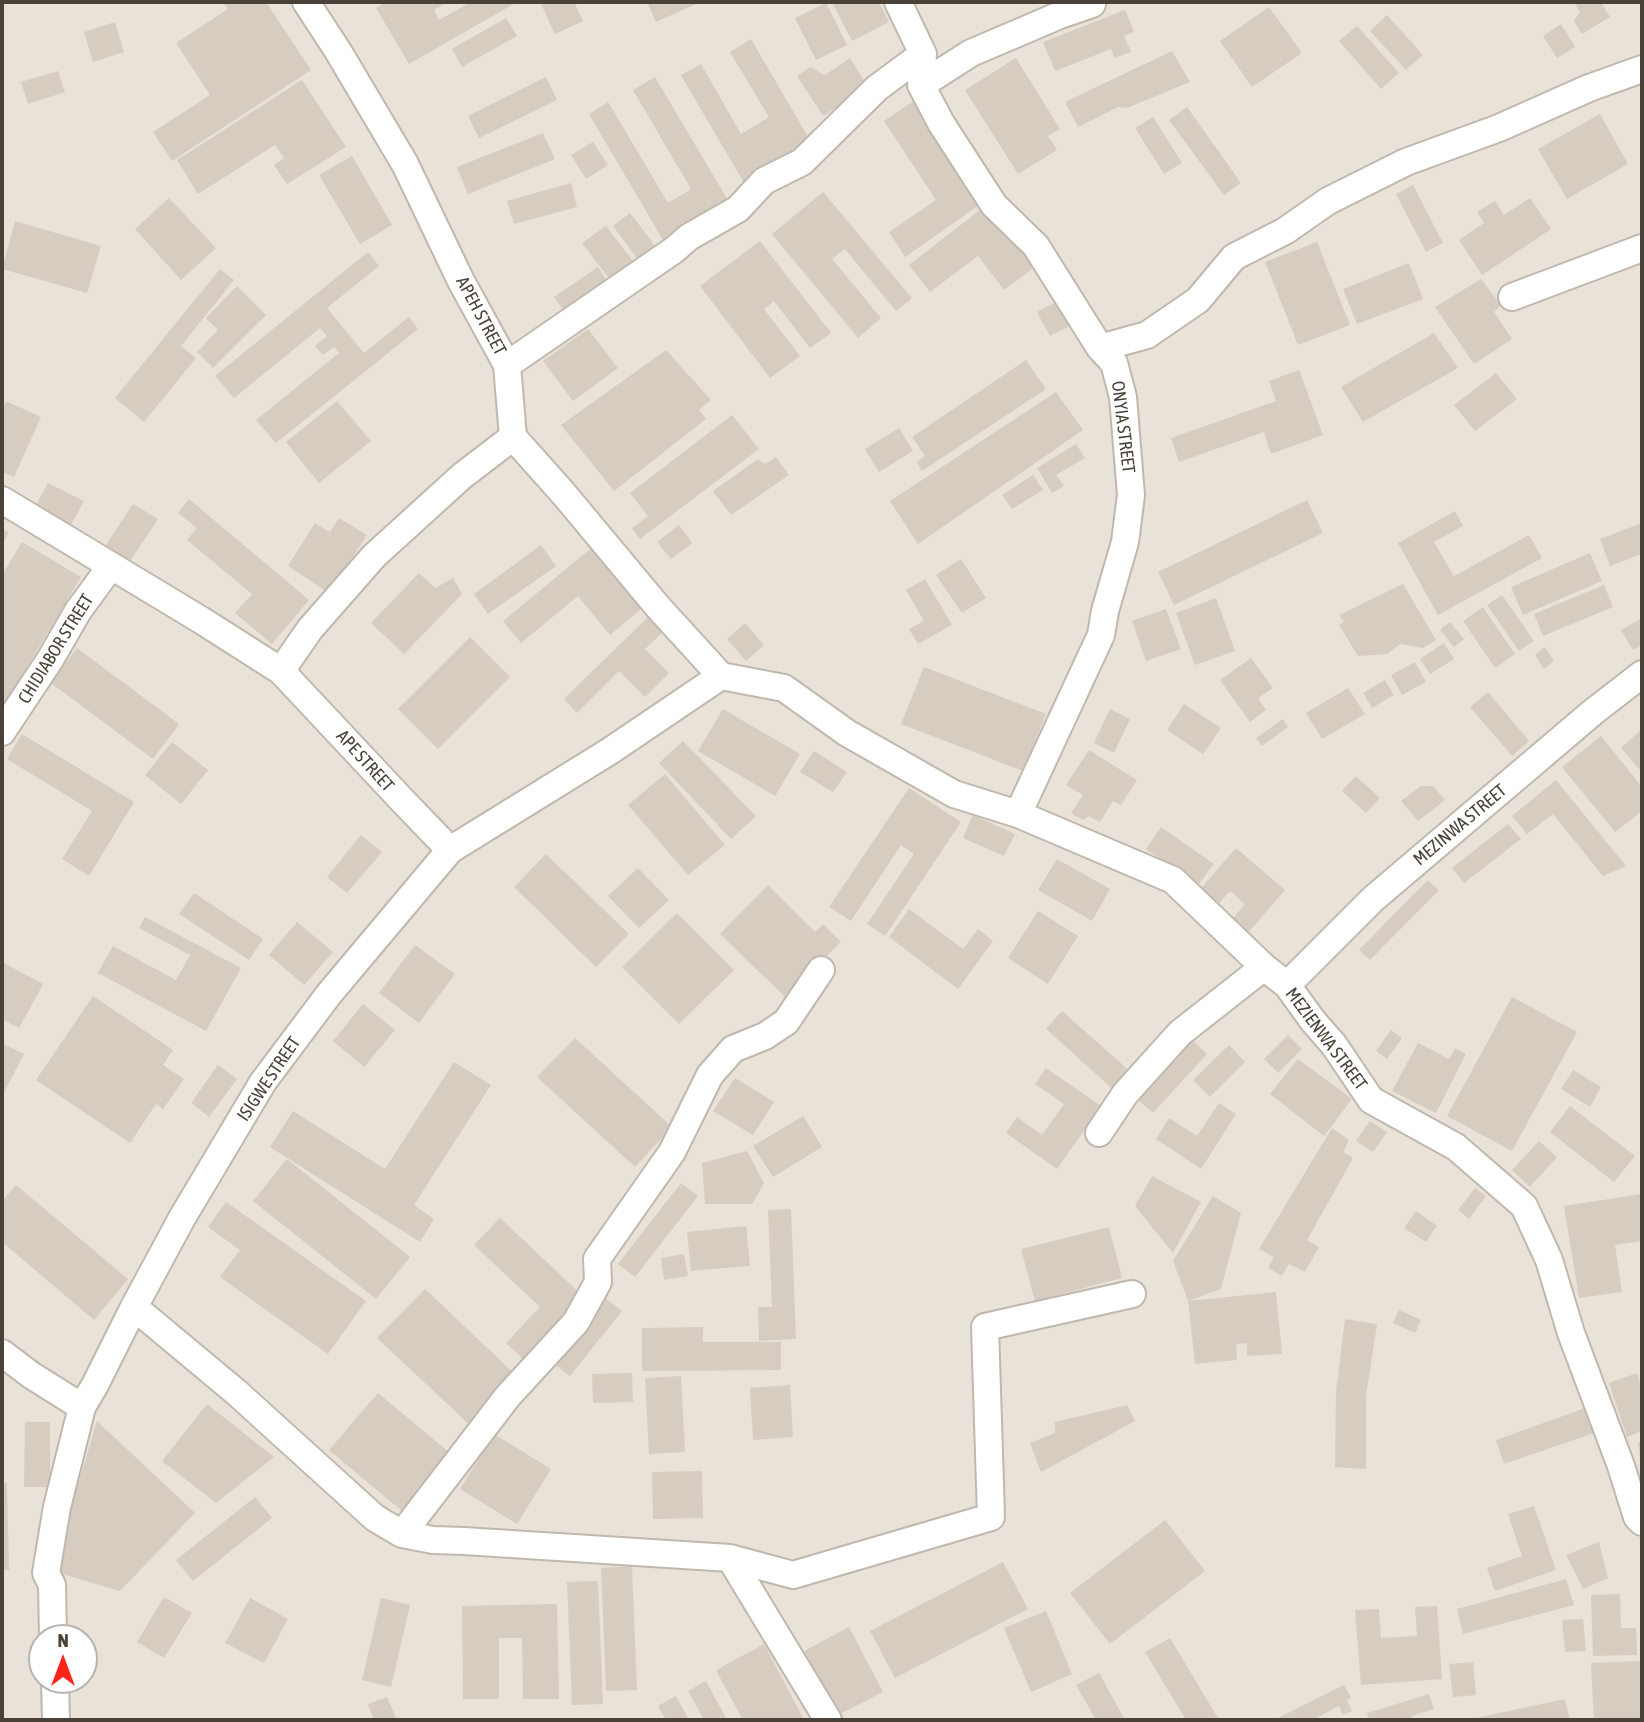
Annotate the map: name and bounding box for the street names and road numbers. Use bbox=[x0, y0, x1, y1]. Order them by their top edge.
street label: APEH STREET bbox=[451, 273, 511, 359]
street label: ONYIA STREET bbox=[1107, 380, 1139, 474]
street label: CHIDIABOR STREET bbox=[14, 590, 98, 708]
street label: APE STREET bbox=[332, 726, 398, 796]
street label: MEZINWA STREET bbox=[1409, 780, 1511, 870]
street label: MEZIENWA STREET bbox=[1281, 984, 1371, 1094]
street label: ISIGWE STREET bbox=[233, 1033, 305, 1125]

